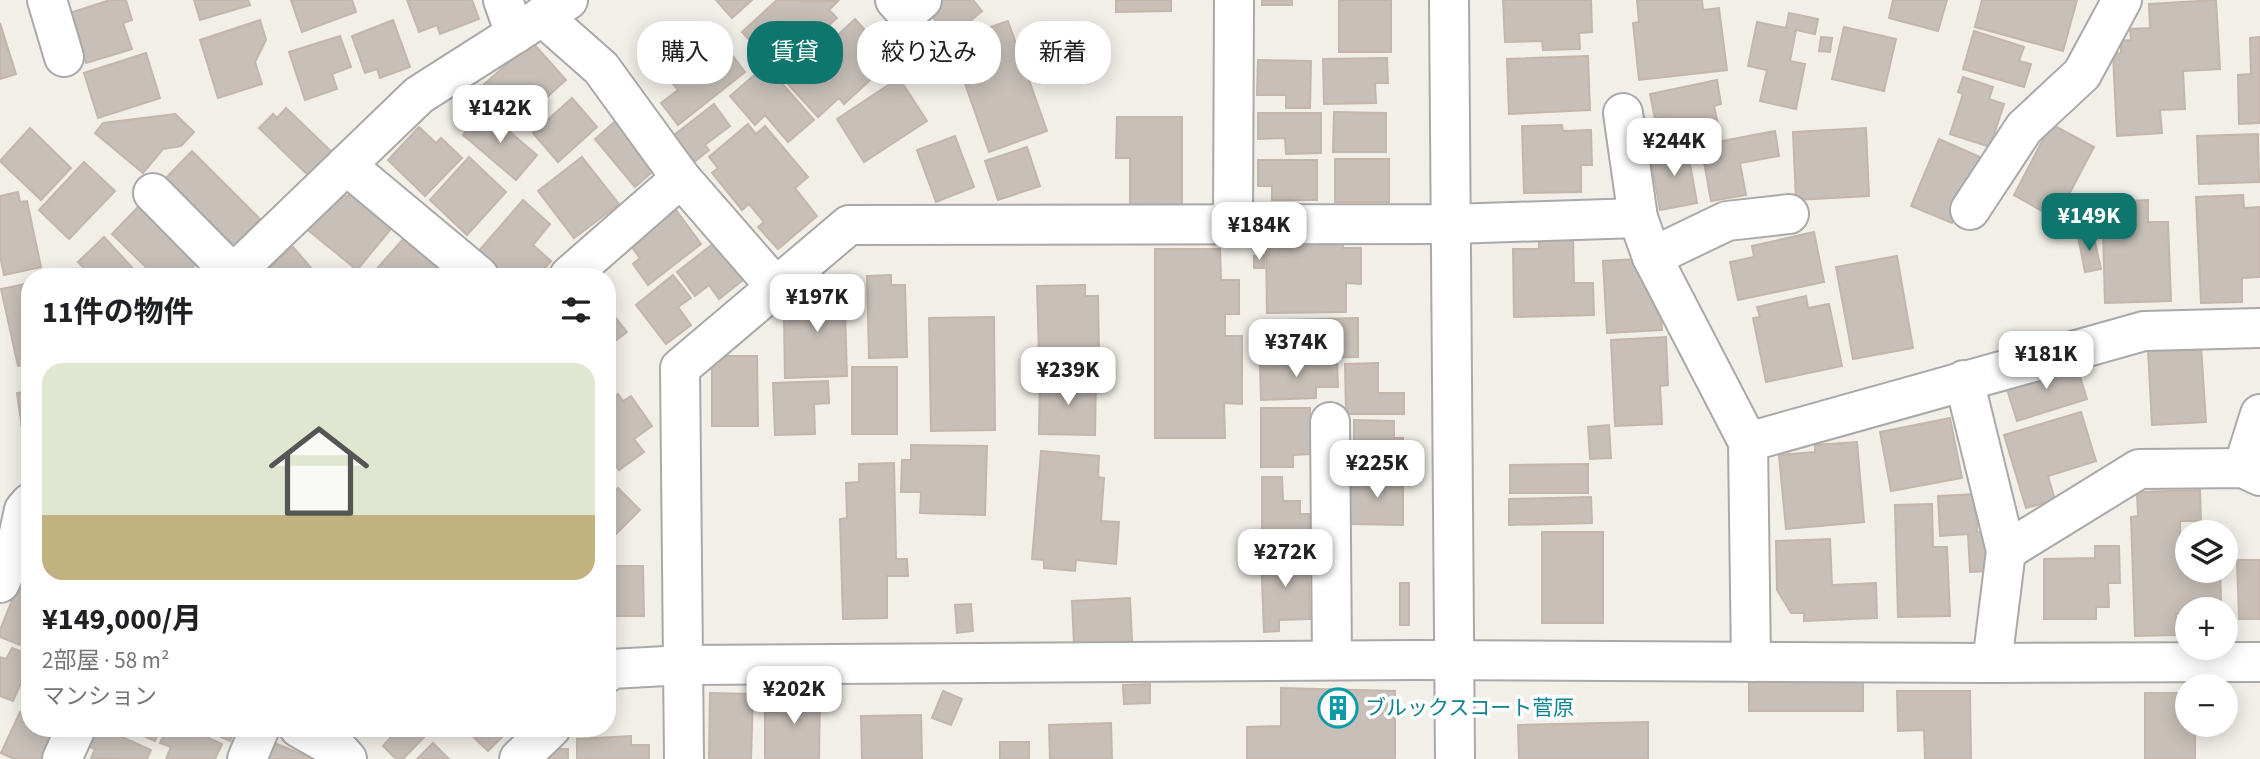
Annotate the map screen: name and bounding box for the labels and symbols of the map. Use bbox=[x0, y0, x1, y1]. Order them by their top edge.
pin: ¥142K bbox=[451, 86, 549, 145]
pin: ¥244K bbox=[1625, 118, 1723, 178]
pin: ¥149K bbox=[2040, 194, 2138, 253]
pin: ¥184K bbox=[1210, 202, 1308, 262]
pin: ¥197K bbox=[768, 274, 866, 334]
pin: ¥374K bbox=[1247, 320, 1345, 379]
pin: ¥181K bbox=[1997, 332, 2095, 391]
pin: ¥239K bbox=[1019, 348, 1117, 407]
pin: ¥225K bbox=[1328, 440, 1426, 500]
pin: ¥272K bbox=[1236, 530, 1334, 589]
pin: ¥202K bbox=[745, 666, 843, 726]
building icon: ブルックスコート菅原 bbox=[1317, 687, 1359, 729]
place label: ブルックスコート菅原 bbox=[1365, 693, 1574, 723]

